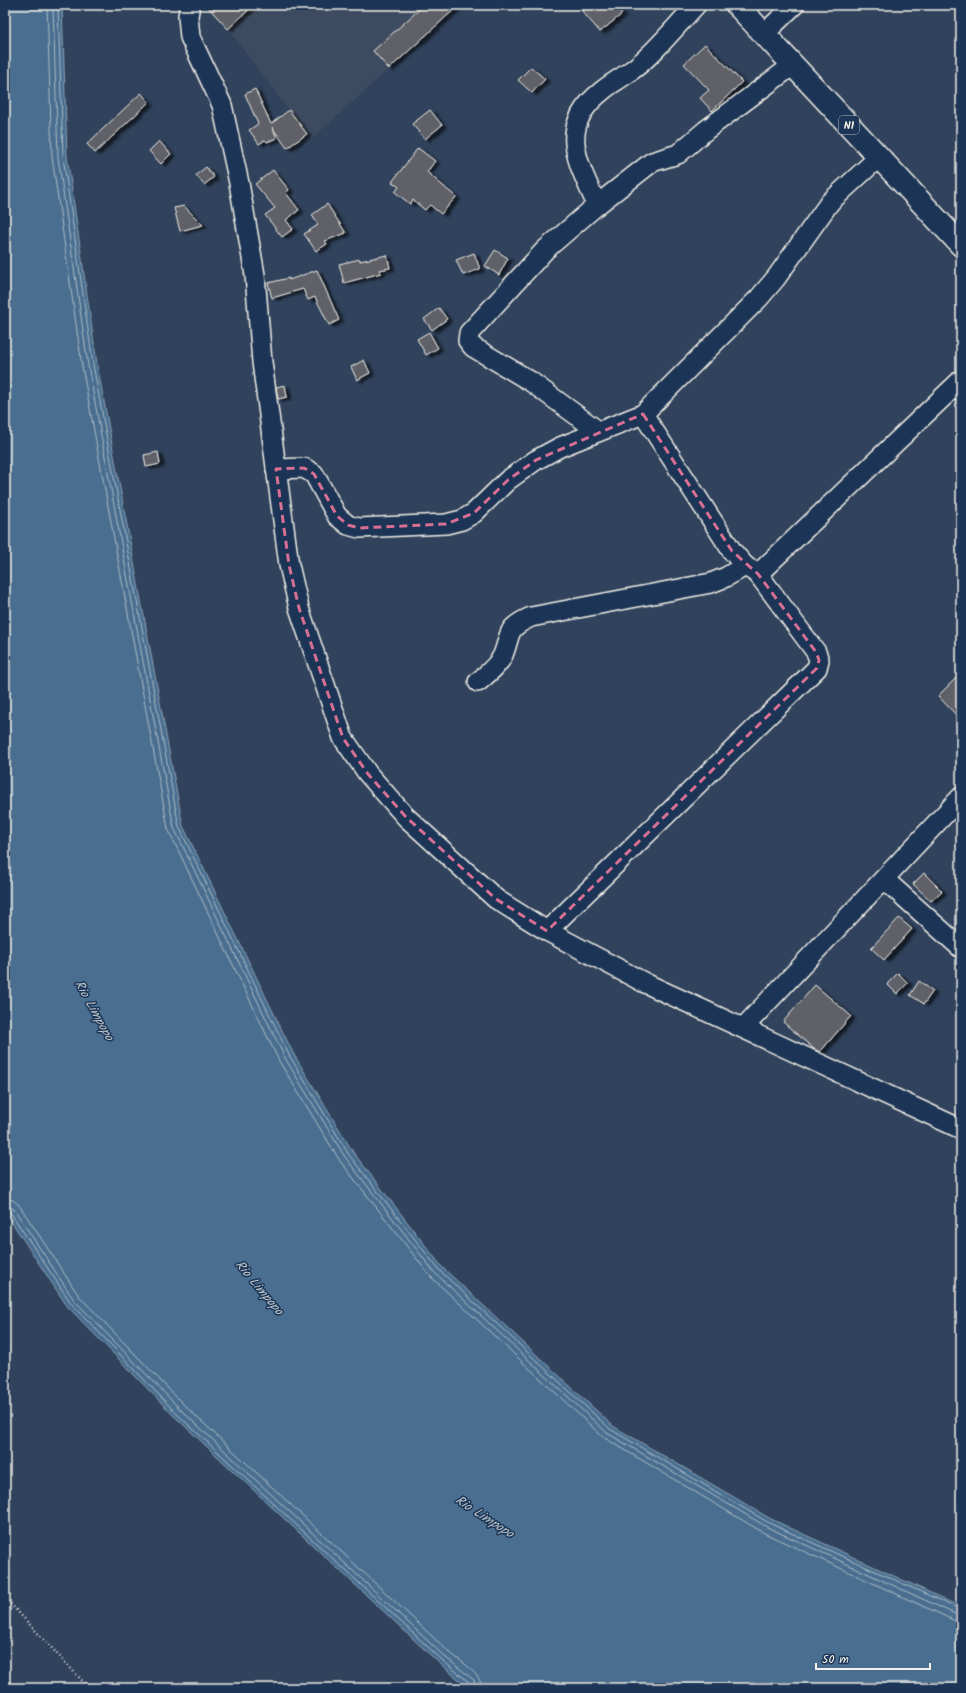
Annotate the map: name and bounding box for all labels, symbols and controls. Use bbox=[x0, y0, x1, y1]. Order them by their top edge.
road number: N1 bbox=[839, 116, 859, 134]
water label: Rio Limpopo bbox=[68, 977, 120, 1046]
water label: Rio Limpopo bbox=[229, 1256, 289, 1321]
water label: Rio Limpopo bbox=[451, 1490, 519, 1545]
scale bar bbox=[816, 1645, 930, 1671]
text: 50 m bbox=[822, 1650, 849, 1669]

